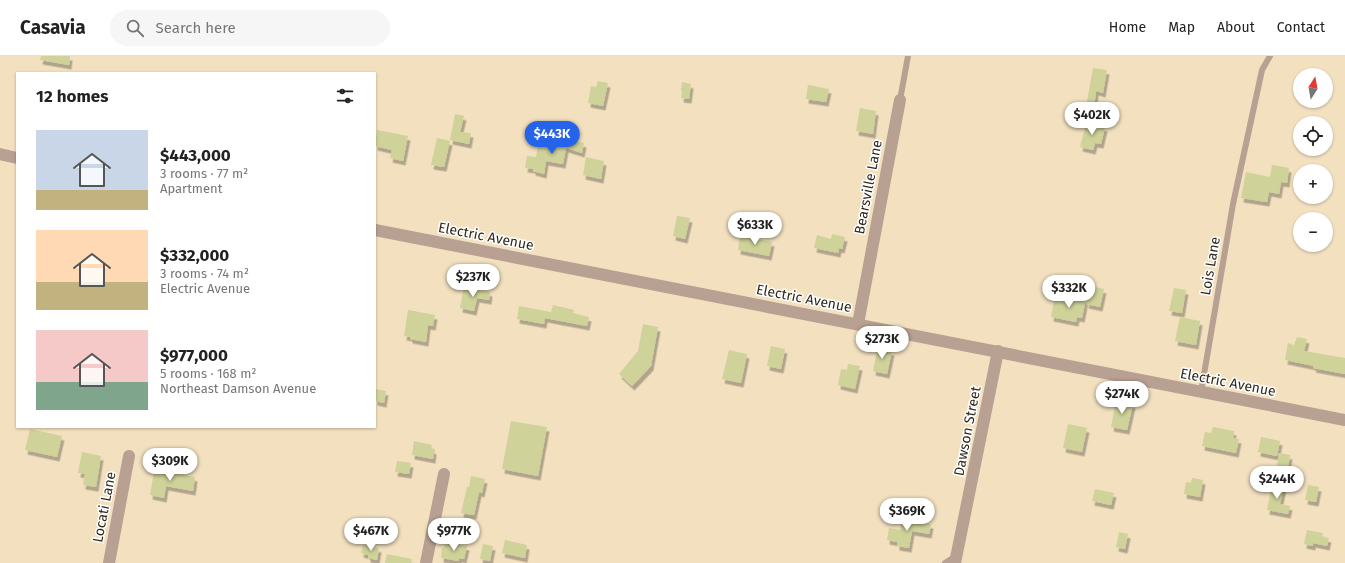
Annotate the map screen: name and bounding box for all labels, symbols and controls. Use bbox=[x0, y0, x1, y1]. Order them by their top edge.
search box bbox=[110, 10, 390, 46]
text: Casavia bbox=[20, 16, 86, 39]
icon: search bbox=[124, 17, 146, 39]
text: Search here bbox=[156, 19, 236, 37]
text: Home bbox=[1109, 19, 1146, 36]
text: Map bbox=[1168, 19, 1195, 36]
text: About bbox=[1217, 19, 1255, 36]
text: Contact bbox=[1277, 19, 1325, 36]
north arrow bbox=[1293, 68, 1333, 108]
map controls bbox=[1293, 68, 1333, 252]
icon: filters bbox=[334, 85, 356, 107]
text: 12 homes bbox=[36, 86, 108, 107]
pin: $402K bbox=[1064, 102, 1120, 136]
text: $402K bbox=[1074, 107, 1110, 122]
button: locate bbox=[1293, 116, 1333, 156]
pin: $443K bbox=[524, 121, 580, 155]
text: $443K bbox=[534, 126, 570, 141]
street label: Bearsville Lane bbox=[851, 138, 886, 236]
text: $443,000 bbox=[160, 145, 231, 166]
icon: home bbox=[68, 146, 116, 194]
button: + bbox=[1293, 164, 1333, 204]
text: 3 rooms · 77 m² bbox=[160, 166, 248, 181]
text: Apartment bbox=[160, 181, 222, 196]
pin: $633K bbox=[727, 212, 783, 246]
button: − bbox=[1293, 212, 1333, 252]
text: $633K bbox=[737, 217, 773, 232]
street label: Electric Avenue bbox=[437, 219, 535, 254]
street label: Lois Lane bbox=[1197, 235, 1224, 297]
text: $332,000 bbox=[160, 245, 229, 266]
icon: home bbox=[68, 246, 116, 294]
pin: $237K bbox=[445, 264, 501, 298]
text: 3 rooms · 74 m² bbox=[160, 266, 249, 281]
text: $237K bbox=[456, 269, 490, 284]
pin: $332K bbox=[1041, 275, 1097, 309]
text: $332K bbox=[1051, 280, 1087, 295]
text: Electric Avenue bbox=[160, 281, 250, 296]
street label: Electric Avenue bbox=[755, 281, 853, 316]
pin: $273K bbox=[854, 326, 910, 360]
text: $273K bbox=[865, 331, 899, 346]
text: $977,000 bbox=[160, 345, 228, 366]
icon: home bbox=[68, 346, 116, 394]
street label: Electric Avenue bbox=[1179, 365, 1277, 400]
text: 5 rooms · 168 m² bbox=[160, 366, 256, 381]
text: Northeast Damson Avenue bbox=[160, 381, 316, 396]
pin: $274K bbox=[1094, 381, 1150, 415]
street label: Dawson Street bbox=[950, 384, 985, 477]
text: $274K bbox=[1105, 386, 1139, 401]
pin: $309K bbox=[142, 448, 198, 482]
text: $309K bbox=[152, 453, 188, 468]
pin: $244K bbox=[1249, 466, 1305, 500]
street label: Locati Lane bbox=[89, 470, 120, 544]
text: $244K bbox=[1259, 471, 1295, 486]
pin: $369K bbox=[879, 498, 935, 532]
text: $369K bbox=[889, 503, 925, 518]
pin: $467K bbox=[343, 518, 399, 552]
pin: $977K bbox=[426, 518, 482, 552]
text: $467K bbox=[353, 523, 389, 538]
text: $977K bbox=[437, 523, 471, 538]

